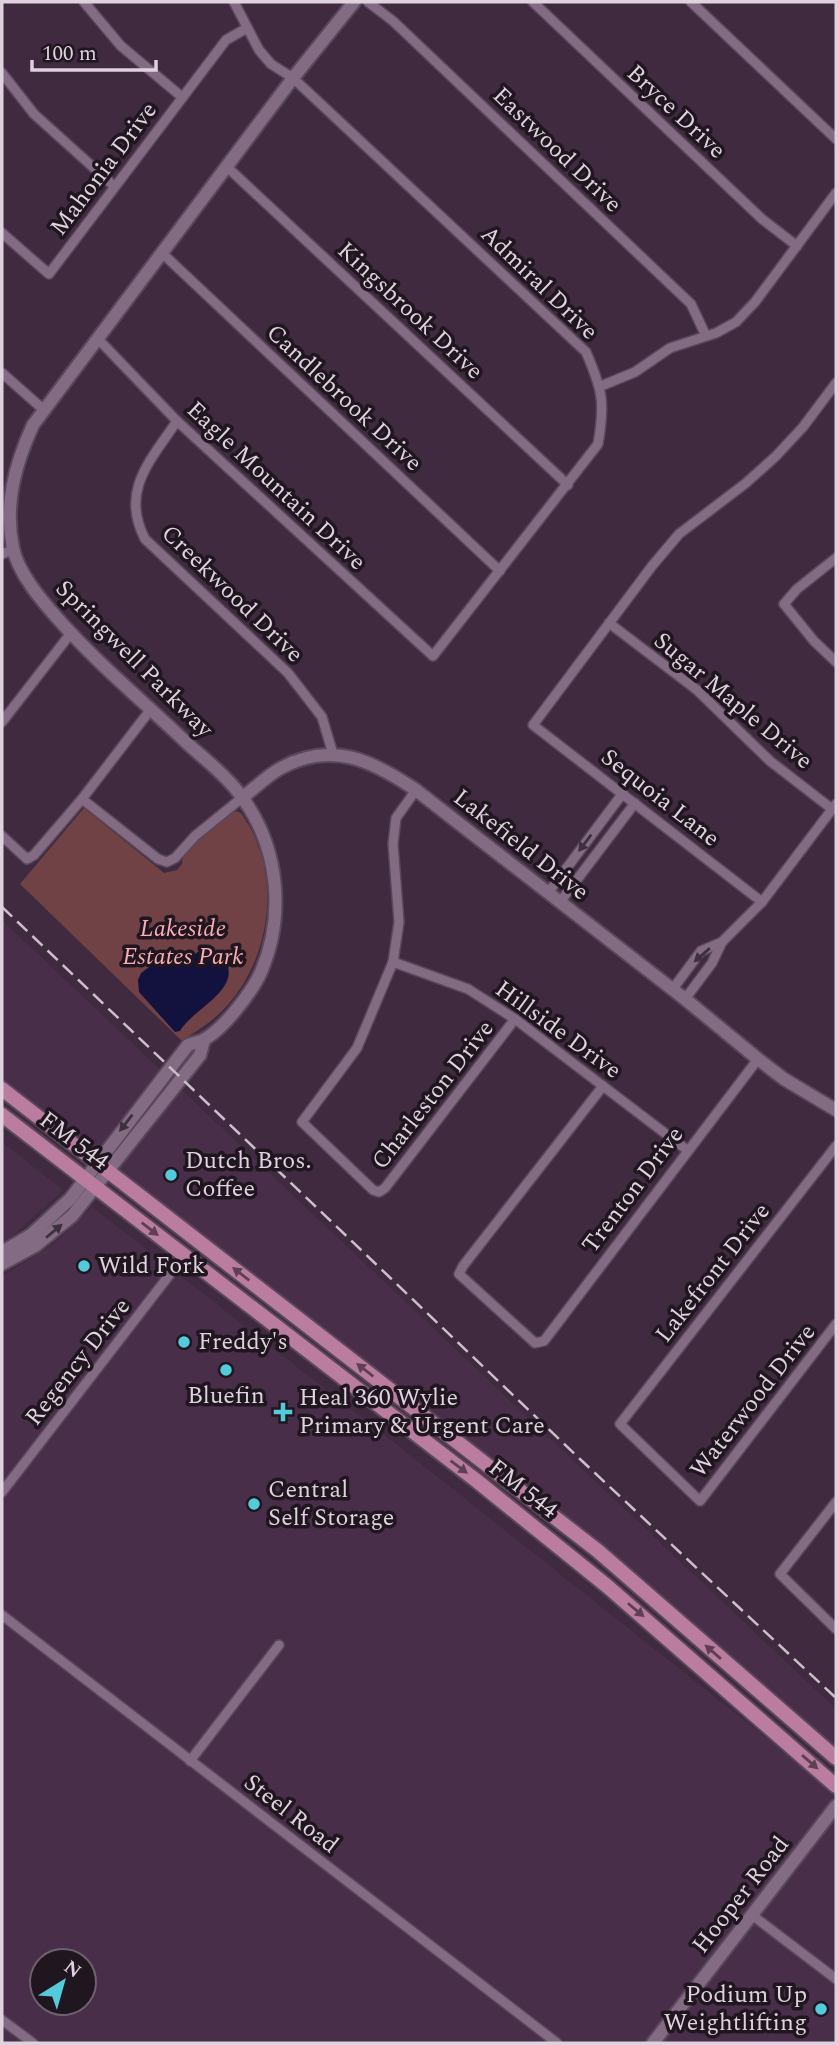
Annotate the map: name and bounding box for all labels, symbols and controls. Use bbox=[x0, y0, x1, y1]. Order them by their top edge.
scale bar bbox=[32, 28, 156, 72]
text: 100 m bbox=[42, 38, 97, 70]
street label: Bryce Drive bbox=[618, 56, 734, 168]
street label: Eastwood Drive bbox=[484, 79, 630, 221]
street label: Mahonia Drive bbox=[42, 95, 166, 243]
street label: Admiral Drive bbox=[472, 217, 606, 349]
street label: Kingsbrook Drive bbox=[329, 234, 491, 388]
street label: Candlebrook Drive bbox=[258, 316, 430, 480]
street label: Eagle Mountain Drive bbox=[178, 393, 374, 579]
street label: Creekwood Drive bbox=[153, 516, 311, 672]
street label: Springwell Parkway bbox=[47, 572, 222, 747]
street label: Sugar Maple Drive bbox=[646, 624, 820, 778]
street label: Sequoia Lane bbox=[593, 740, 727, 856]
street label: Lakefield Drive bbox=[445, 780, 597, 910]
one-way arrow bbox=[579, 834, 593, 852]
park label: Lakeside Estates Park bbox=[122, 911, 244, 975]
one-way arrow bbox=[693, 947, 711, 963]
street label: Hillside Drive bbox=[487, 972, 629, 1088]
street label: Charleston Drive bbox=[363, 1012, 503, 1178]
street label: FM 544 bbox=[31, 1103, 117, 1179]
one-way arrow bbox=[118, 1114, 133, 1132]
street label: Trenton Drive bbox=[573, 1119, 693, 1261]
place label: Dutch Bros. Coffee bbox=[185, 1143, 311, 1207]
marker: Dutch Bros. Coffee bbox=[163, 1167, 179, 1183]
street label: Lakefront Drive bbox=[647, 1195, 779, 1351]
one-way arrow bbox=[141, 1221, 159, 1236]
one-way arrow bbox=[45, 1224, 63, 1239]
place label: Wild Fork bbox=[98, 1248, 205, 1284]
marker: Wild Fork bbox=[76, 1258, 92, 1274]
one-way arrow bbox=[233, 1266, 251, 1281]
street label: Regency Drive bbox=[16, 1290, 140, 1434]
street label: Waterwood Drive bbox=[681, 1316, 825, 1486]
place label: Freddy's bbox=[198, 1324, 288, 1360]
marker: Freddy's bbox=[176, 1334, 192, 1350]
marker: Bluefin bbox=[218, 1362, 234, 1378]
one-way arrow bbox=[356, 1362, 374, 1377]
place label: Bluefin bbox=[187, 1378, 265, 1414]
place label: Heal 360 Wylie Primary & Urgent Care bbox=[299, 1380, 545, 1444]
marker: Heal 360 Wylie Primary & Urgent Care bbox=[273, 1402, 293, 1422]
street label: FM 544 bbox=[480, 1450, 566, 1528]
one-way arrow bbox=[449, 1460, 467, 1475]
place label: Central Self Storage bbox=[268, 1472, 394, 1536]
marker: Central Self Storage bbox=[246, 1496, 262, 1512]
one-way arrow bbox=[627, 1602, 645, 1617]
one-way arrow bbox=[704, 1645, 721, 1660]
one-way arrow bbox=[801, 1754, 818, 1769]
street label: Steel Road bbox=[236, 1765, 346, 1863]
street label: Hooper Road bbox=[684, 1829, 798, 1961]
north arrow bbox=[28, 1947, 98, 2017]
text: N bbox=[57, 1953, 87, 1986]
place label: Podium Up Weightlifting bbox=[664, 1977, 807, 2041]
marker: Podium Up Weightlifting bbox=[813, 2001, 829, 2017]

